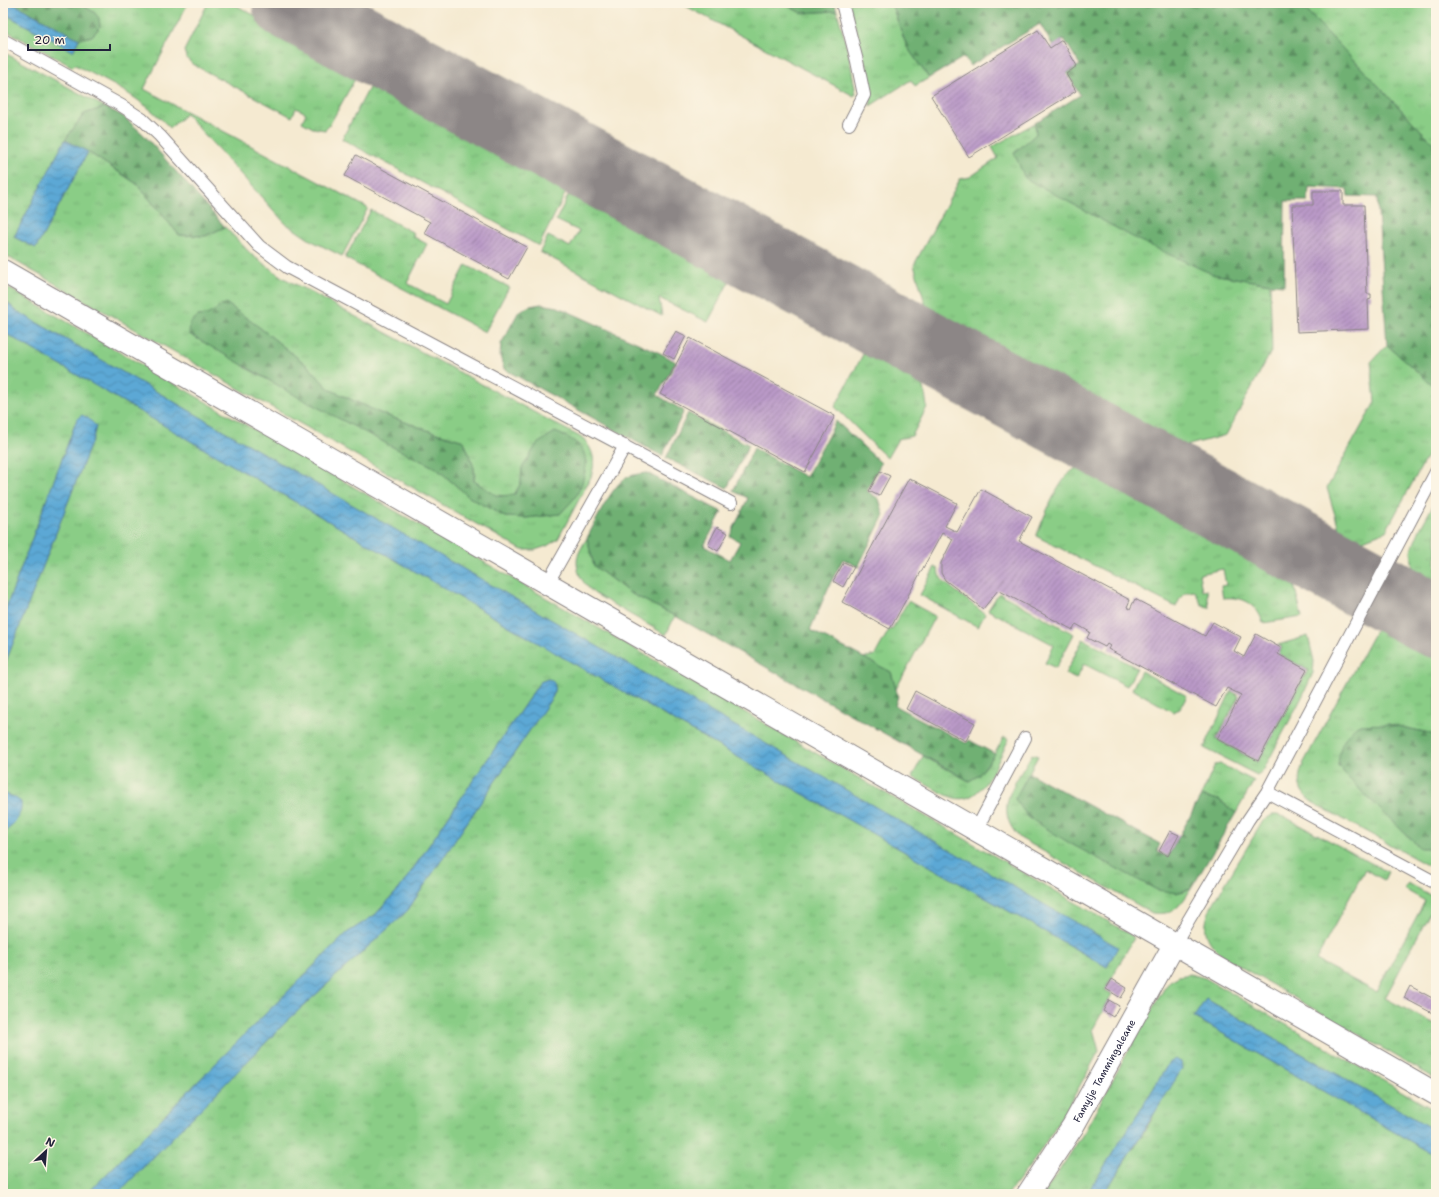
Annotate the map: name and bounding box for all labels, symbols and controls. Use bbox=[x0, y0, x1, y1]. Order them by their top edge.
scale bar bbox=[28, 26, 110, 52]
text: 20 m bbox=[34, 32, 65, 48]
street label: Famylje Tammingaleane bbox=[1070, 1017, 1138, 1125]
north arrow bbox=[26, 1131, 66, 1171]
text: N bbox=[43, 1134, 58, 1151]

